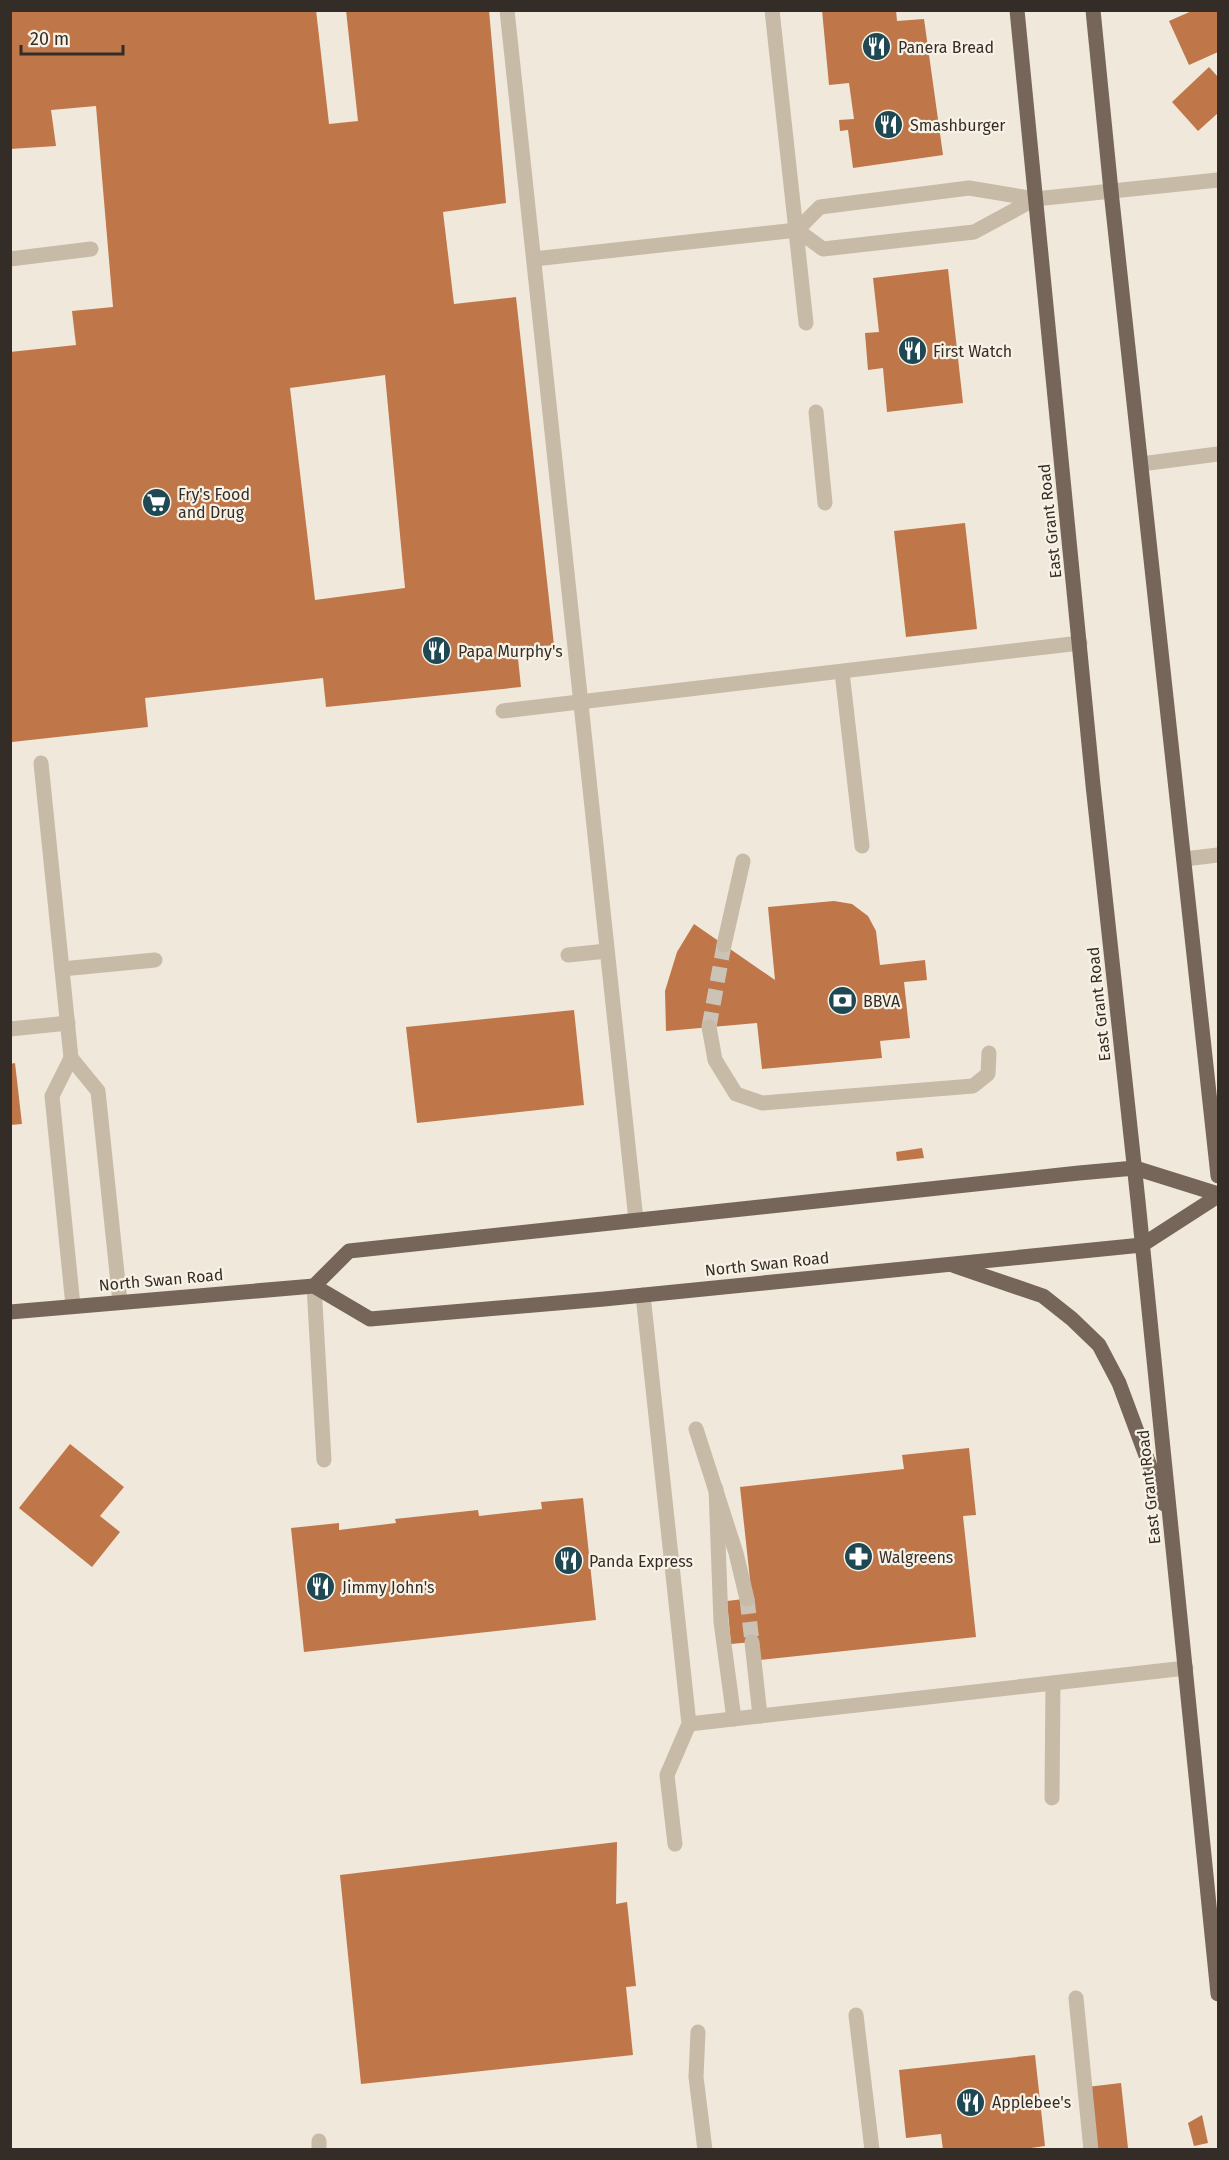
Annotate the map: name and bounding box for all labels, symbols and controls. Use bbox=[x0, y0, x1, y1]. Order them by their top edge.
scale bar bbox=[21, 18, 123, 56]
text: 20 m bbox=[30, 28, 69, 50]
restaurant icon: Panera Bread bbox=[861, 31, 893, 63]
place label: Panera Bread bbox=[898, 38, 994, 57]
restaurant icon: Smashburger bbox=[873, 109, 905, 141]
place label: Smashburger bbox=[910, 116, 1006, 135]
restaurant icon: First Watch bbox=[896, 335, 928, 367]
place label: First Watch bbox=[933, 342, 1012, 361]
street label: East Grant Road bbox=[1035, 463, 1065, 579]
place label: Fry's Food and Drug bbox=[178, 485, 250, 522]
supermarket icon: Fry's Food and Drug bbox=[141, 487, 173, 519]
restaurant icon: Papa Murphy's bbox=[421, 635, 453, 667]
place label: Papa Murphy's bbox=[458, 642, 563, 661]
street label: East Grant Road bbox=[1084, 946, 1114, 1062]
bank icon: BBVA bbox=[826, 985, 858, 1017]
place label: BBVA bbox=[863, 992, 901, 1011]
street label: North Swan Road bbox=[704, 1248, 830, 1280]
street label: North Swan Road bbox=[98, 1265, 224, 1295]
street label: East Grant Road bbox=[1134, 1429, 1164, 1545]
pharmacy icon: Walgreens bbox=[842, 1541, 874, 1573]
restaurant icon: Panda Express bbox=[552, 1545, 584, 1577]
place label: Walgreens bbox=[879, 1548, 953, 1567]
place label: Panda Express bbox=[589, 1552, 693, 1571]
restaurant icon: Jimmy John's bbox=[305, 1571, 337, 1603]
place label: Jimmy John's bbox=[342, 1578, 434, 1597]
restaurant icon: Applebee's bbox=[955, 2086, 987, 2118]
place label: Applebee's bbox=[992, 2093, 1071, 2112]

